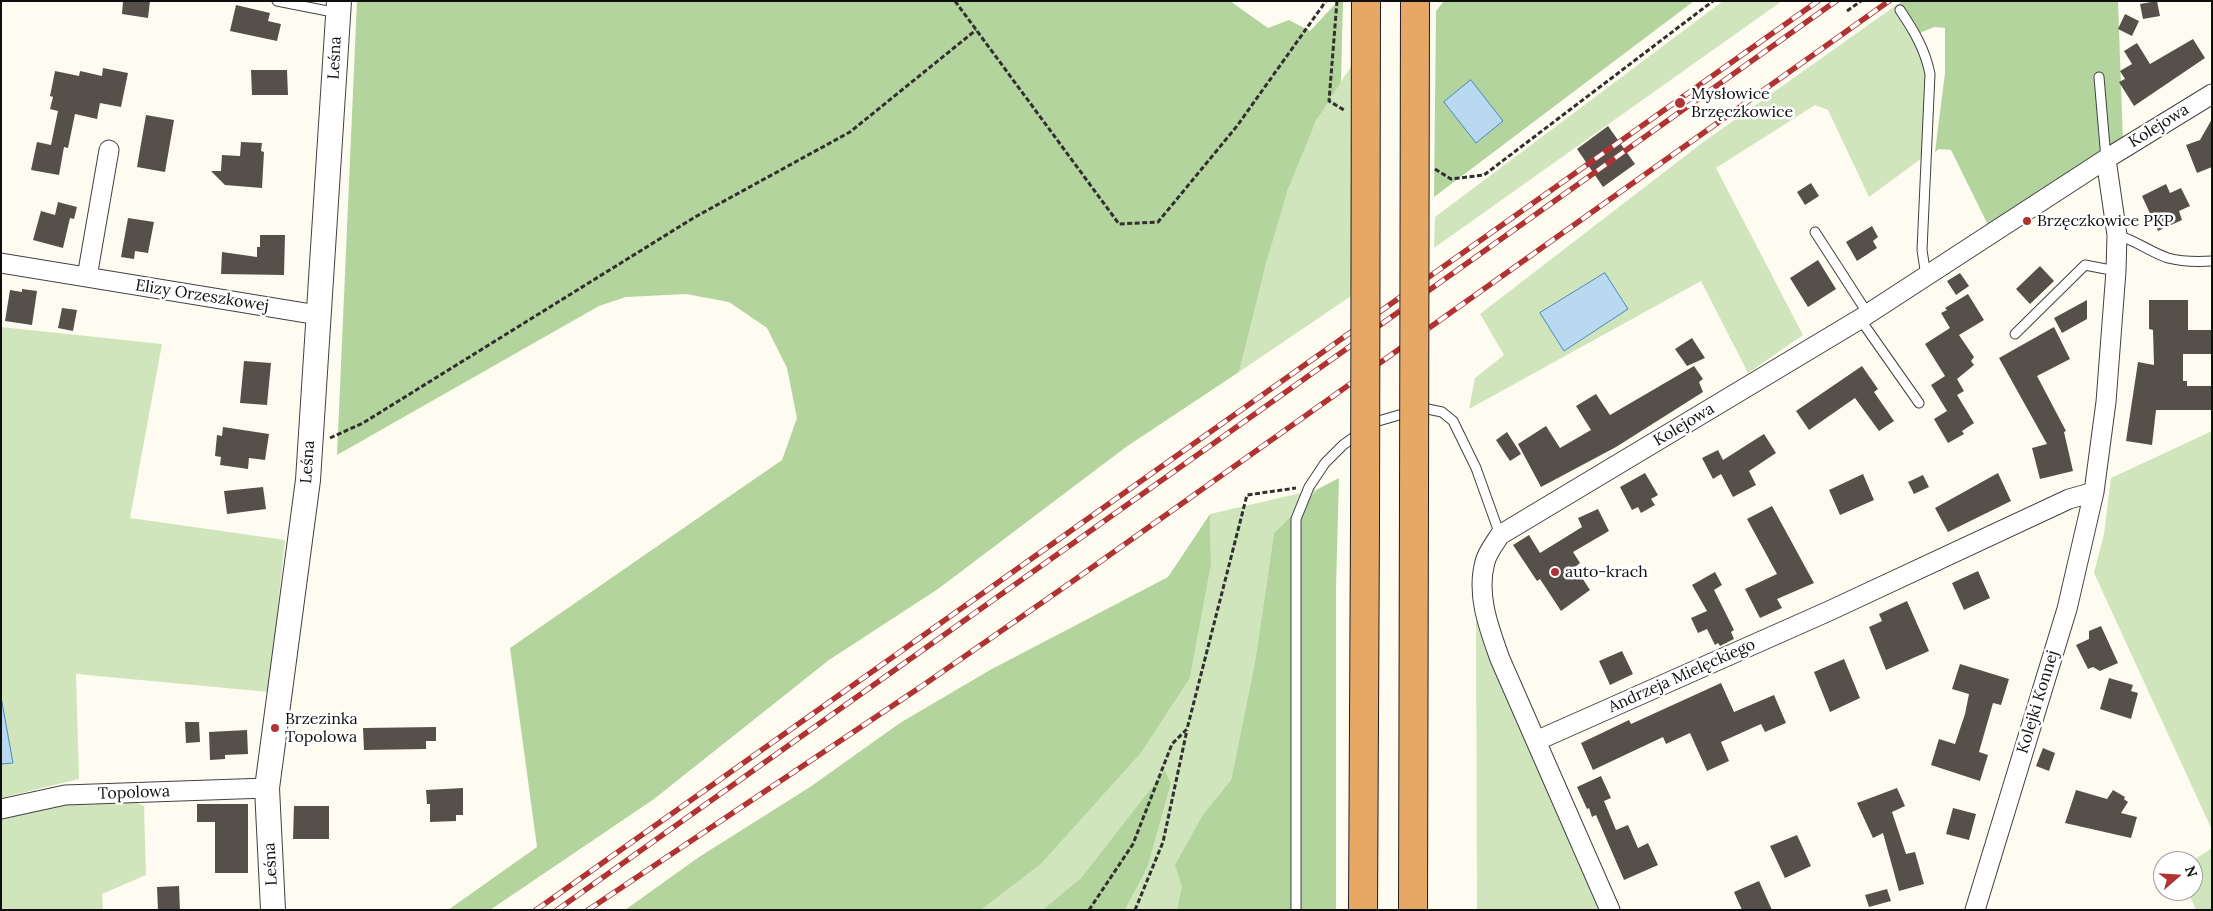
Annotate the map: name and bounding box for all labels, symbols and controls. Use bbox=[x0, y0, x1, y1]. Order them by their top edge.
street label: Leśna bbox=[324, 36, 346, 80]
place label: Mysłowice Brzęczkowice bbox=[1691, 84, 1793, 122]
marker: Mysłowice Brzęczkowice bbox=[1673, 96, 1687, 110]
street label: Kolejowa bbox=[2125, 100, 2193, 152]
place label: Brzęczkowice PKP bbox=[2037, 211, 2174, 231]
marker: Brzęczkowice PKP bbox=[2021, 215, 2033, 227]
street label: Elizy Orzeszkowej bbox=[134, 276, 270, 316]
street label: Kolejowa bbox=[1650, 399, 1718, 451]
street label: Leśna bbox=[297, 440, 319, 484]
place label: auto-krach bbox=[1565, 562, 1648, 582]
marker: auto-krach bbox=[1549, 566, 1561, 578]
street label: Andrzeja Mielęckiego bbox=[1606, 635, 1758, 717]
street label: Kolejki Konnej bbox=[2013, 648, 2063, 756]
place label: Brzezinka Topolowa bbox=[285, 709, 358, 747]
marker: Brzezinka Topolowa bbox=[269, 722, 281, 734]
street label: Topolowa bbox=[98, 782, 170, 804]
street label: Leśna bbox=[260, 842, 282, 886]
north arrow bbox=[2153, 851, 2203, 901]
text: N bbox=[2181, 863, 2202, 879]

